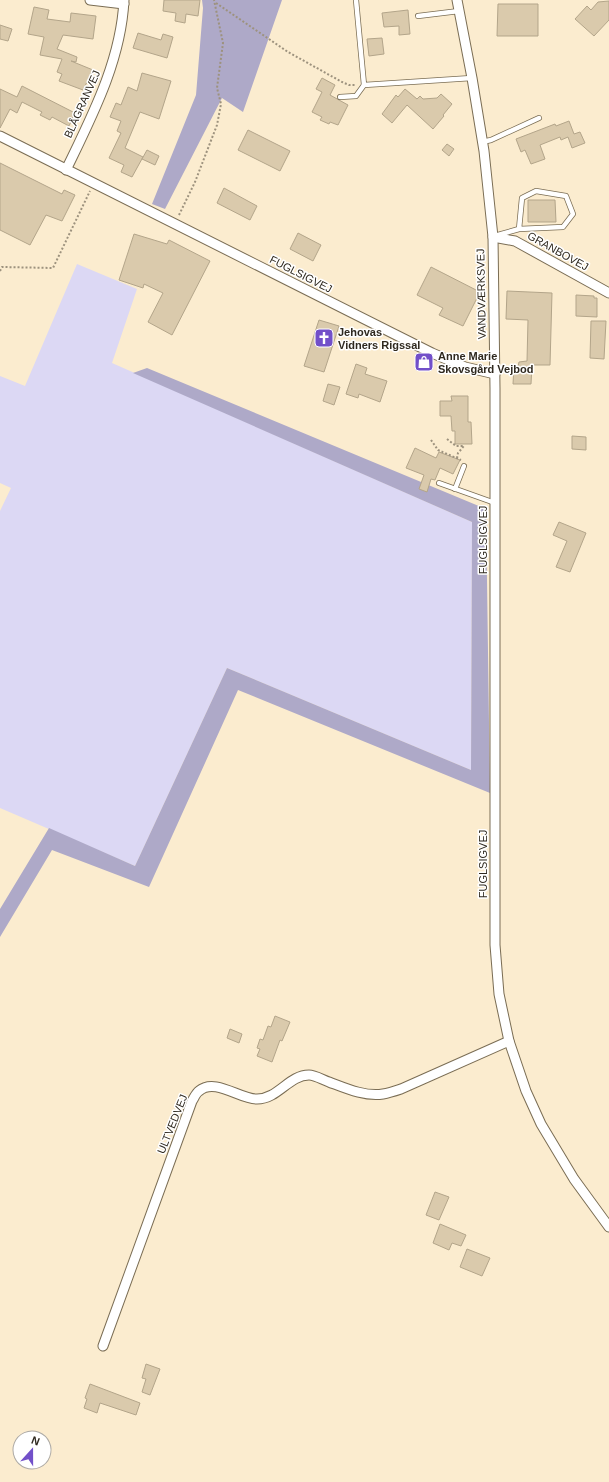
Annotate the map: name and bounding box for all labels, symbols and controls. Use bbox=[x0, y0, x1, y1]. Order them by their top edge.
street label: BLÅGRANVEJ bbox=[62, 68, 102, 140]
street label: GRANBOVEJ bbox=[525, 229, 591, 273]
street label: VANDVÆRKSVEJ bbox=[474, 248, 488, 340]
street label: FUGLSIGVEJ bbox=[268, 253, 334, 295]
place label: Jehovas Vidners Rigssal bbox=[338, 326, 420, 351]
church icon: Jehovas Vidners Rigssal bbox=[313, 327, 335, 349]
place label: Anne Marie Skovsgård Vejbod bbox=[438, 350, 533, 375]
shop icon: Anne Marie Skovsgård Vejbod bbox=[413, 351, 435, 373]
street label: FUGLSIGVEJ bbox=[477, 506, 489, 574]
street label: FUGLSIGVEJ bbox=[477, 830, 489, 898]
street label: ULTVEDVEJ bbox=[155, 1093, 189, 1155]
north arrow bbox=[12, 1430, 52, 1470]
text: N bbox=[30, 1434, 41, 1448]

